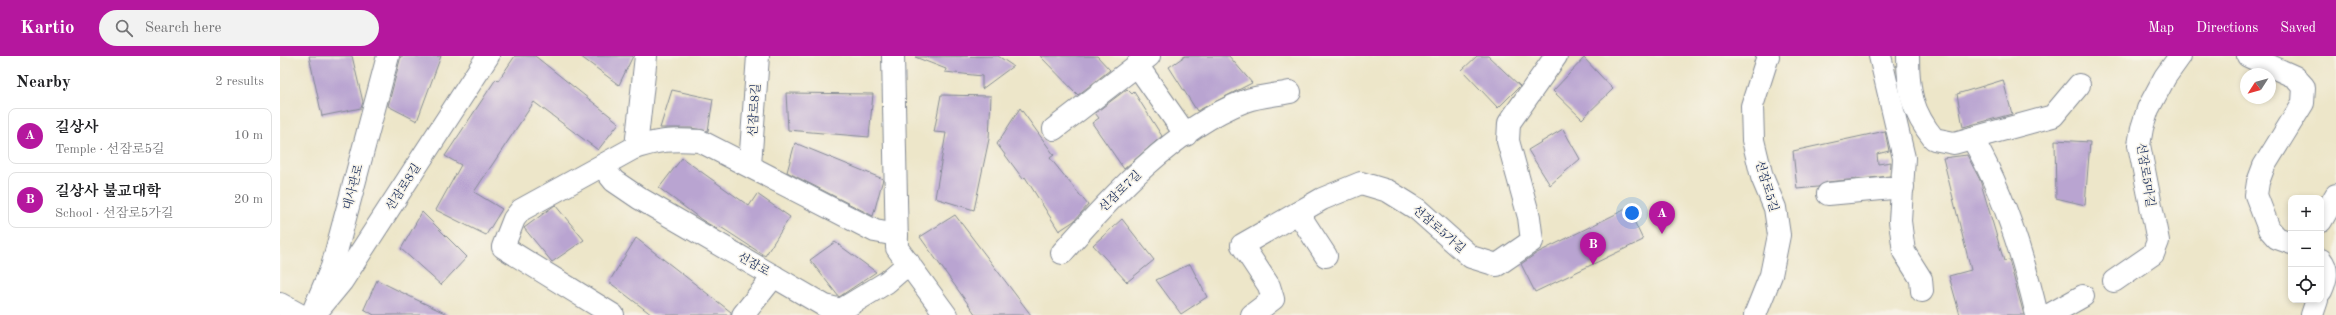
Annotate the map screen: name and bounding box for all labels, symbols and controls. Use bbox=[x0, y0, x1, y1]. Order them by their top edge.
search box bbox=[99, 10, 379, 46]
icon: search bbox=[113, 17, 135, 39]
text: Kartio bbox=[20, 19, 75, 38]
text: Search here bbox=[145, 21, 221, 36]
text: Map bbox=[2148, 21, 2174, 35]
text: Directions bbox=[2196, 21, 2258, 35]
text: Saved bbox=[2280, 21, 2316, 35]
north arrow bbox=[2240, 68, 2276, 104]
text: Nearby bbox=[16, 74, 71, 91]
text: 2 results bbox=[215, 75, 264, 88]
street label: 선잠로8길 bbox=[746, 83, 763, 137]
text: 길상사 bbox=[55, 121, 98, 136]
text: A bbox=[25, 129, 35, 142]
text: 10 m bbox=[234, 129, 263, 142]
street label: 선잠로5마길 bbox=[2134, 142, 2157, 208]
text: Temple · 선잠로5길 bbox=[55, 143, 165, 156]
street label: 선잠로5길 bbox=[1753, 159, 1781, 214]
street label: 선잠로8길 bbox=[383, 161, 423, 213]
street label: 대사관로 bbox=[341, 163, 366, 211]
street label: 선잠로7길 bbox=[1097, 168, 1144, 215]
text: 길상사 불교대학 bbox=[55, 185, 161, 200]
text: B bbox=[25, 193, 35, 206]
text: 20 m bbox=[234, 193, 263, 206]
map controls bbox=[2288, 195, 2324, 303]
button: + bbox=[2288, 195, 2324, 231]
pin: A bbox=[1649, 201, 1675, 234]
street label: 선잠로5가길 bbox=[1410, 203, 1467, 256]
your location bbox=[1622, 203, 1642, 223]
text: School · 선잠로5가길 bbox=[55, 207, 173, 220]
button: − bbox=[2288, 231, 2324, 267]
pin: B bbox=[1580, 232, 1606, 265]
street label: 선잠로 bbox=[735, 250, 772, 279]
button: locate bbox=[2288, 267, 2324, 303]

